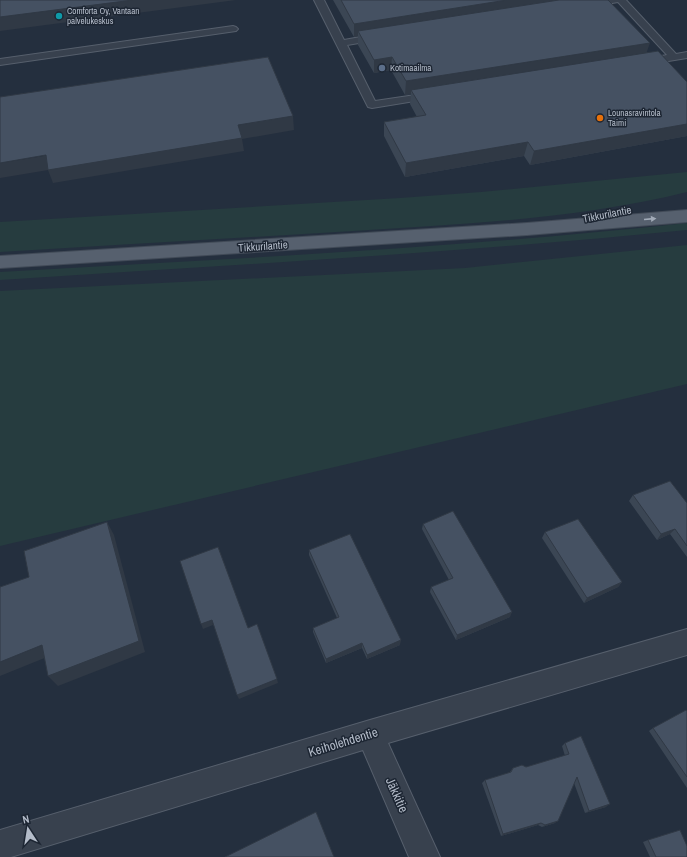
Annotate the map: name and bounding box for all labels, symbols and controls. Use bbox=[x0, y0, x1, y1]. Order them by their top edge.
place label: Comforta Oy, Vantaan palvelukeskus bbox=[67, 5, 139, 27]
marker: Comforta Oy, Vantaan palvelukeskus bbox=[54, 11, 64, 21]
place label: Kotimaailma bbox=[390, 62, 431, 74]
marker: Kotimaailma bbox=[377, 63, 387, 73]
place label: Lounasravintola Taimi bbox=[608, 107, 661, 129]
marker: Lounasravintola Taimi bbox=[595, 113, 605, 123]
street label: Tikkurilantie bbox=[581, 202, 633, 226]
one-way arrow bbox=[644, 216, 656, 223]
street label: Tikkurilantie bbox=[238, 237, 288, 255]
street label: Keiholehdentie bbox=[306, 723, 380, 761]
street label: Jäkkitie bbox=[382, 775, 412, 815]
north arrow bbox=[8, 809, 48, 849]
text: N bbox=[21, 812, 31, 827]

